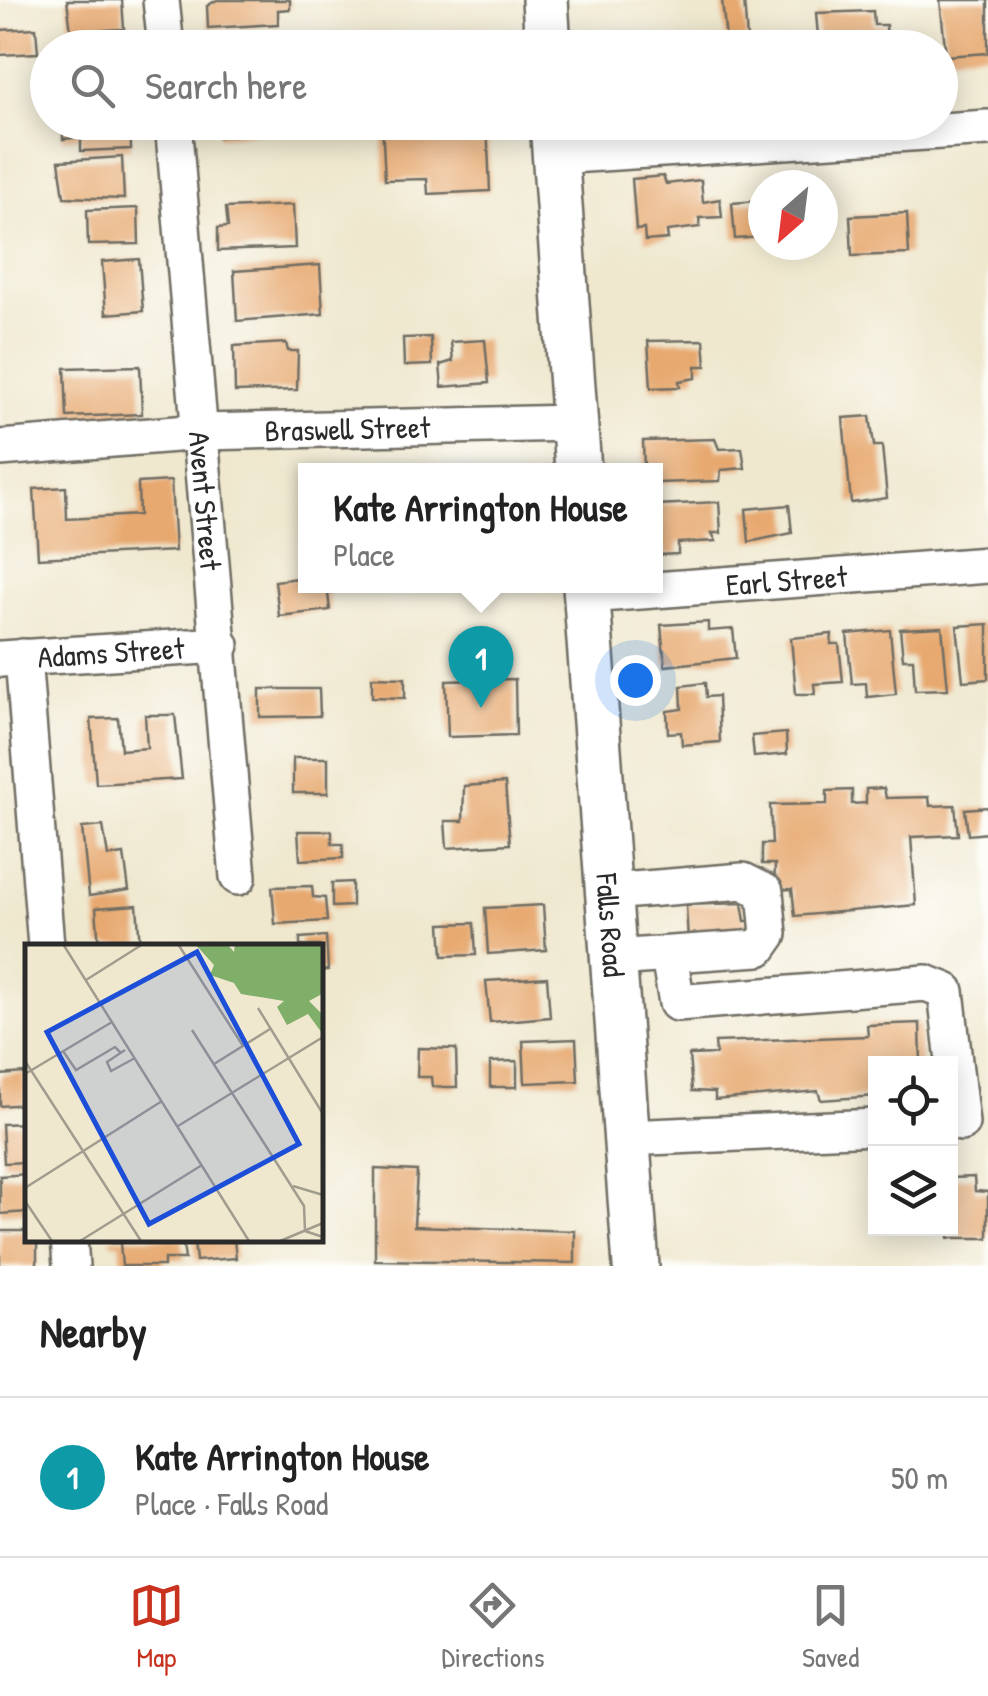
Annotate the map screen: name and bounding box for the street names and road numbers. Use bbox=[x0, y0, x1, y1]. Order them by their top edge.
street label: Braswell Street bbox=[264, 406, 431, 450]
street label: Avent Street bbox=[180, 429, 232, 572]
street label: Earl Street bbox=[724, 556, 849, 605]
street label: Adams Street bbox=[36, 627, 186, 677]
street label: Falls Road bbox=[587, 871, 635, 979]

